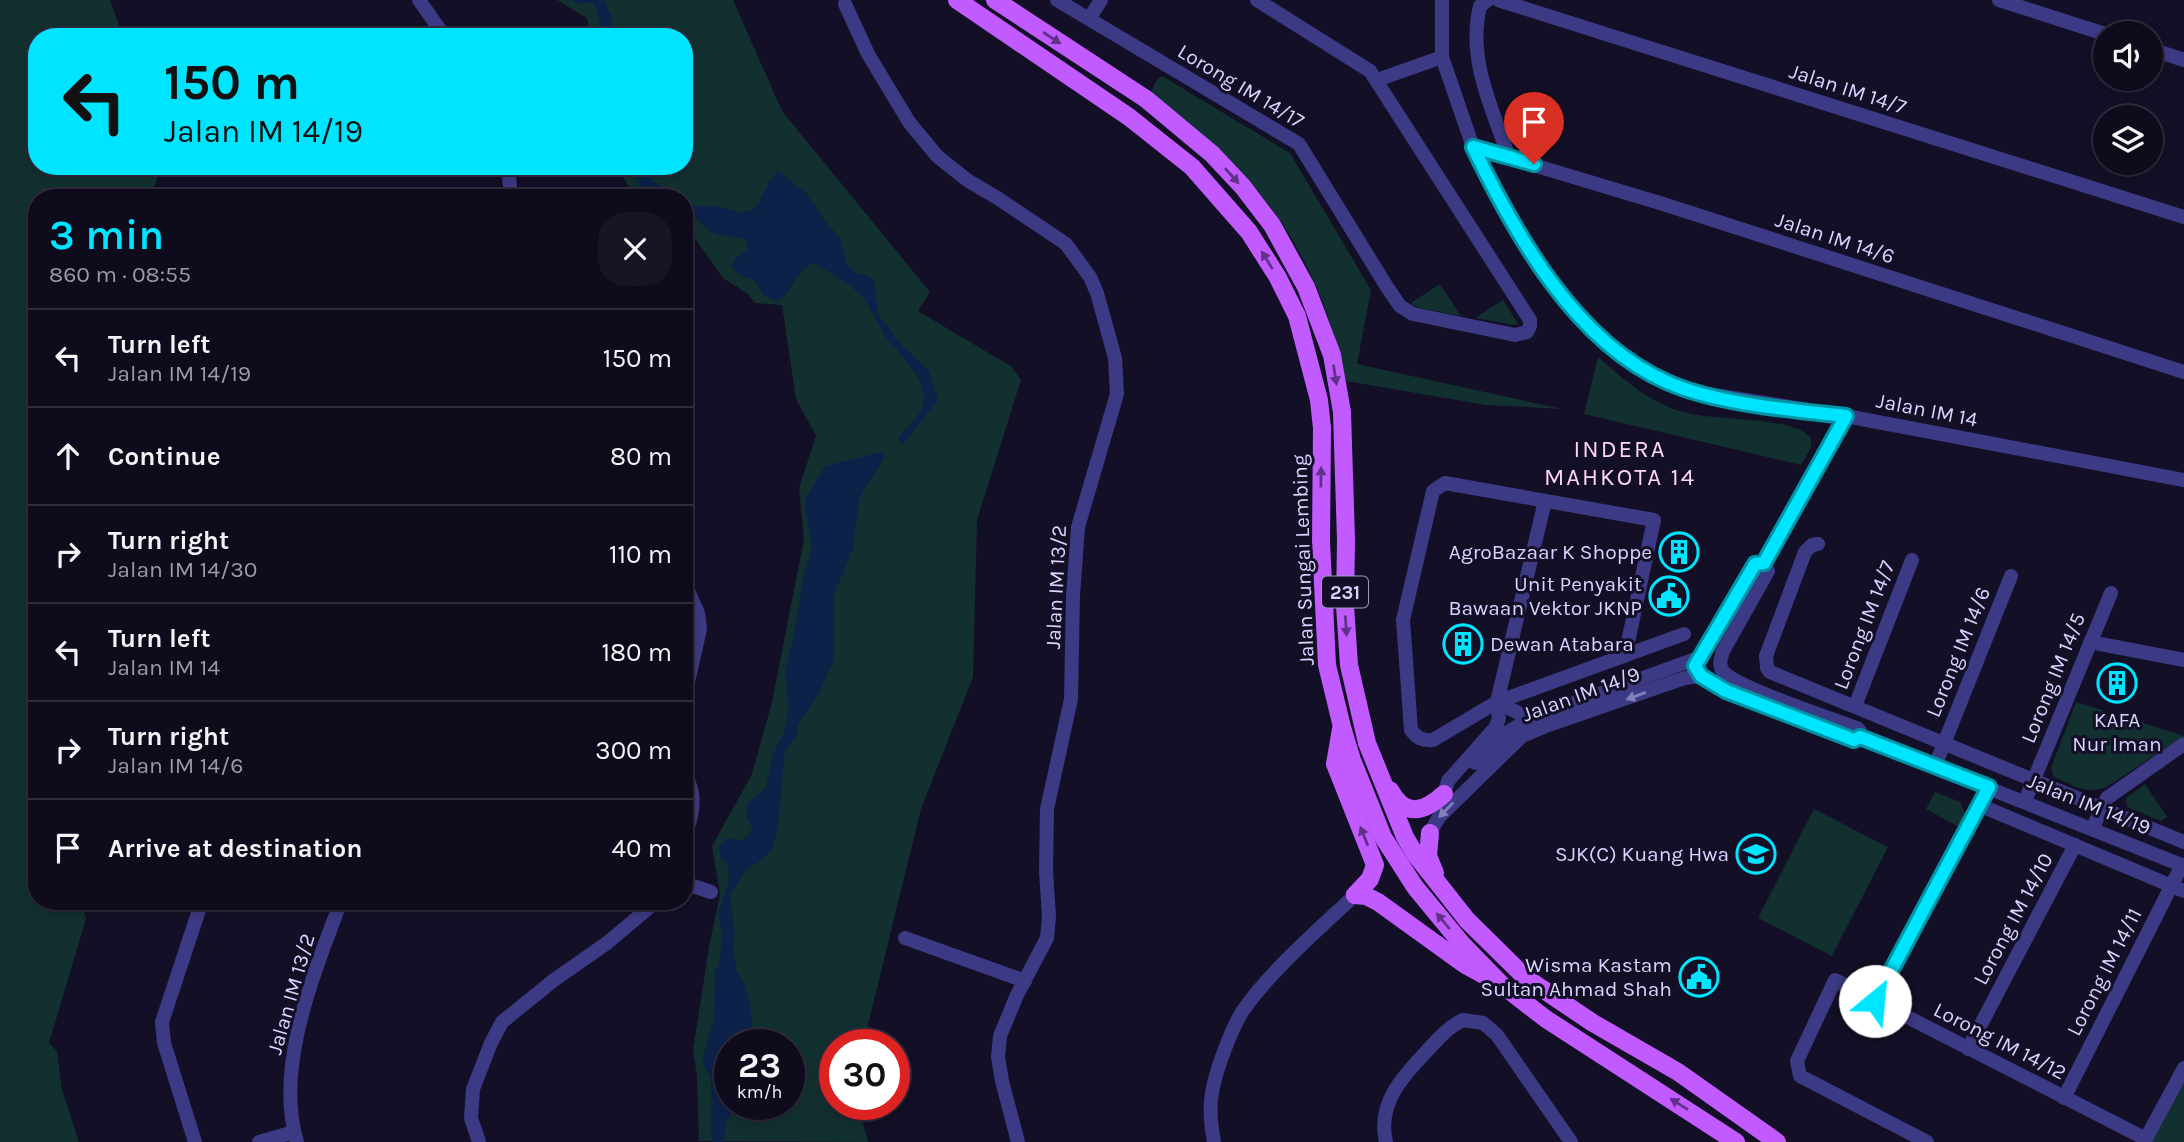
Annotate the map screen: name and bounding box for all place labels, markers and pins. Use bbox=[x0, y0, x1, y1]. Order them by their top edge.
pin bbox=[1504, 92, 1564, 164]
building icon: AgroBazaar K Shoppe bbox=[1658, 531, 1700, 573]
place label: AgroBazaar K Shoppe bbox=[1449, 540, 1652, 564]
place label: Unit Penyakit Bawaan Vektor JKNP bbox=[1448, 572, 1642, 620]
public building icon: Unit Penyakit Bawaan Vektor JKNP bbox=[1648, 575, 1690, 617]
building icon: Dewan Atabara bbox=[1442, 623, 1484, 665]
place label: Dewan Atabara bbox=[1490, 632, 1634, 656]
building icon: KAFA Nur Iman bbox=[2096, 662, 2138, 704]
place label: KAFA Nur Iman bbox=[2072, 708, 2162, 756]
school or university icon: SJK(C) Kuang Hwa bbox=[1735, 833, 1777, 875]
place label: SJK(C) Kuang Hwa bbox=[1555, 842, 1729, 866]
place label: Wisma Kastam Sultan Ahmad Shah bbox=[1481, 953, 1672, 1001]
public building icon: Wisma Kastam Sultan Ahmad Shah bbox=[1678, 956, 1720, 998]

